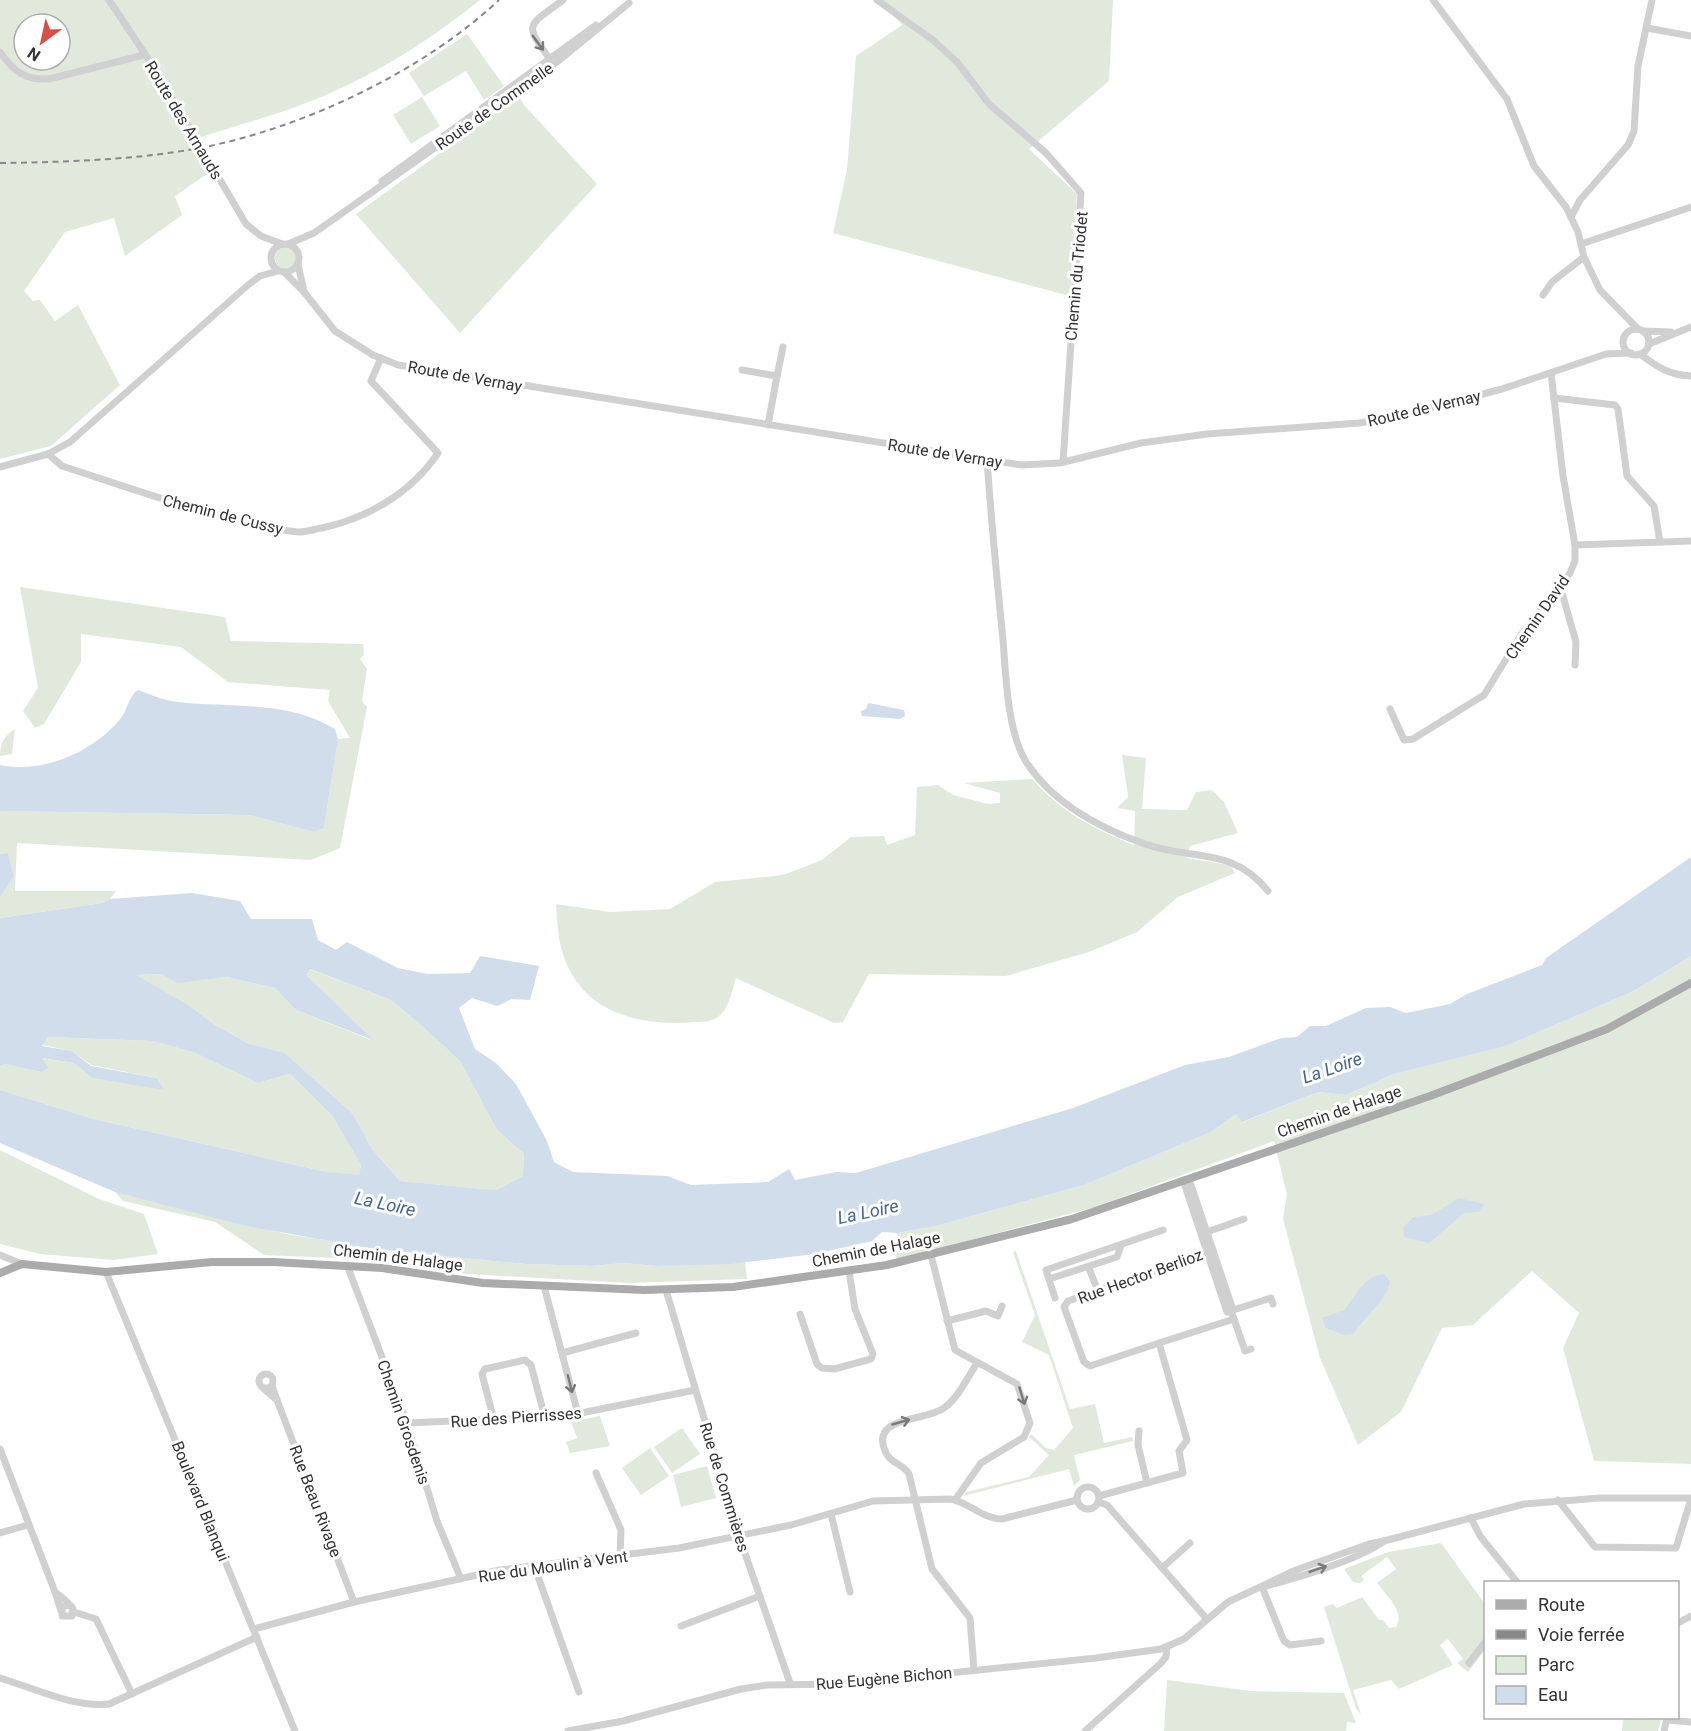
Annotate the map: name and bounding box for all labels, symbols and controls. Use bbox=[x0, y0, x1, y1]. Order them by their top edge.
north arrow bbox=[12, 12, 72, 72]
one-way arrow bbox=[532, 35, 545, 51]
text: N bbox=[24, 43, 44, 65]
street label: Route des Arnauds bbox=[141, 58, 226, 183]
street label: Route de Commelle bbox=[432, 59, 557, 154]
street label: Chemin du Triodet bbox=[1061, 210, 1092, 342]
street label: Route de Vernay bbox=[406, 357, 524, 396]
street label: Route de Vernay bbox=[1366, 386, 1483, 431]
street label: Route de Vernay bbox=[886, 435, 1004, 472]
street label: Chemin de Cussy bbox=[161, 490, 285, 539]
street label: Chemin David bbox=[1501, 572, 1573, 663]
water label: La Loire bbox=[1299, 1048, 1365, 1088]
street label: Chemin de Halage bbox=[1275, 1081, 1404, 1142]
water label: La Loire bbox=[353, 1187, 418, 1220]
water label: La Loire bbox=[835, 1195, 900, 1228]
street label: Chemin de Halage bbox=[810, 1228, 942, 1271]
street label: Chemin de Halage bbox=[332, 1240, 464, 1275]
street label: Rue Hector Berlioz bbox=[1075, 1245, 1205, 1308]
street label: Chemin Grosdenis bbox=[373, 1357, 434, 1487]
one-way arrow bbox=[565, 1374, 577, 1393]
one-way arrow bbox=[1017, 1386, 1028, 1405]
street label: Rue des Pierrisses bbox=[450, 1403, 582, 1432]
one-way arrow bbox=[891, 1416, 910, 1427]
street label: Rue de Commières bbox=[696, 1420, 753, 1554]
street label: Boulevard Blanqui bbox=[168, 1438, 233, 1564]
street label: Rue Beau Rivage bbox=[285, 1442, 346, 1560]
street label: Rue du Moulin à Vent bbox=[477, 1547, 629, 1586]
one-way arrow bbox=[1308, 1563, 1326, 1574]
legend bbox=[1484, 1581, 1679, 1719]
text: Route bbox=[1538, 1594, 1585, 1615]
text: Voie ferrée bbox=[1538, 1624, 1624, 1645]
text: Parc bbox=[1538, 1654, 1574, 1675]
street label: Rue Eugène Bichon bbox=[815, 1663, 953, 1694]
text: Eau bbox=[1538, 1684, 1568, 1705]

